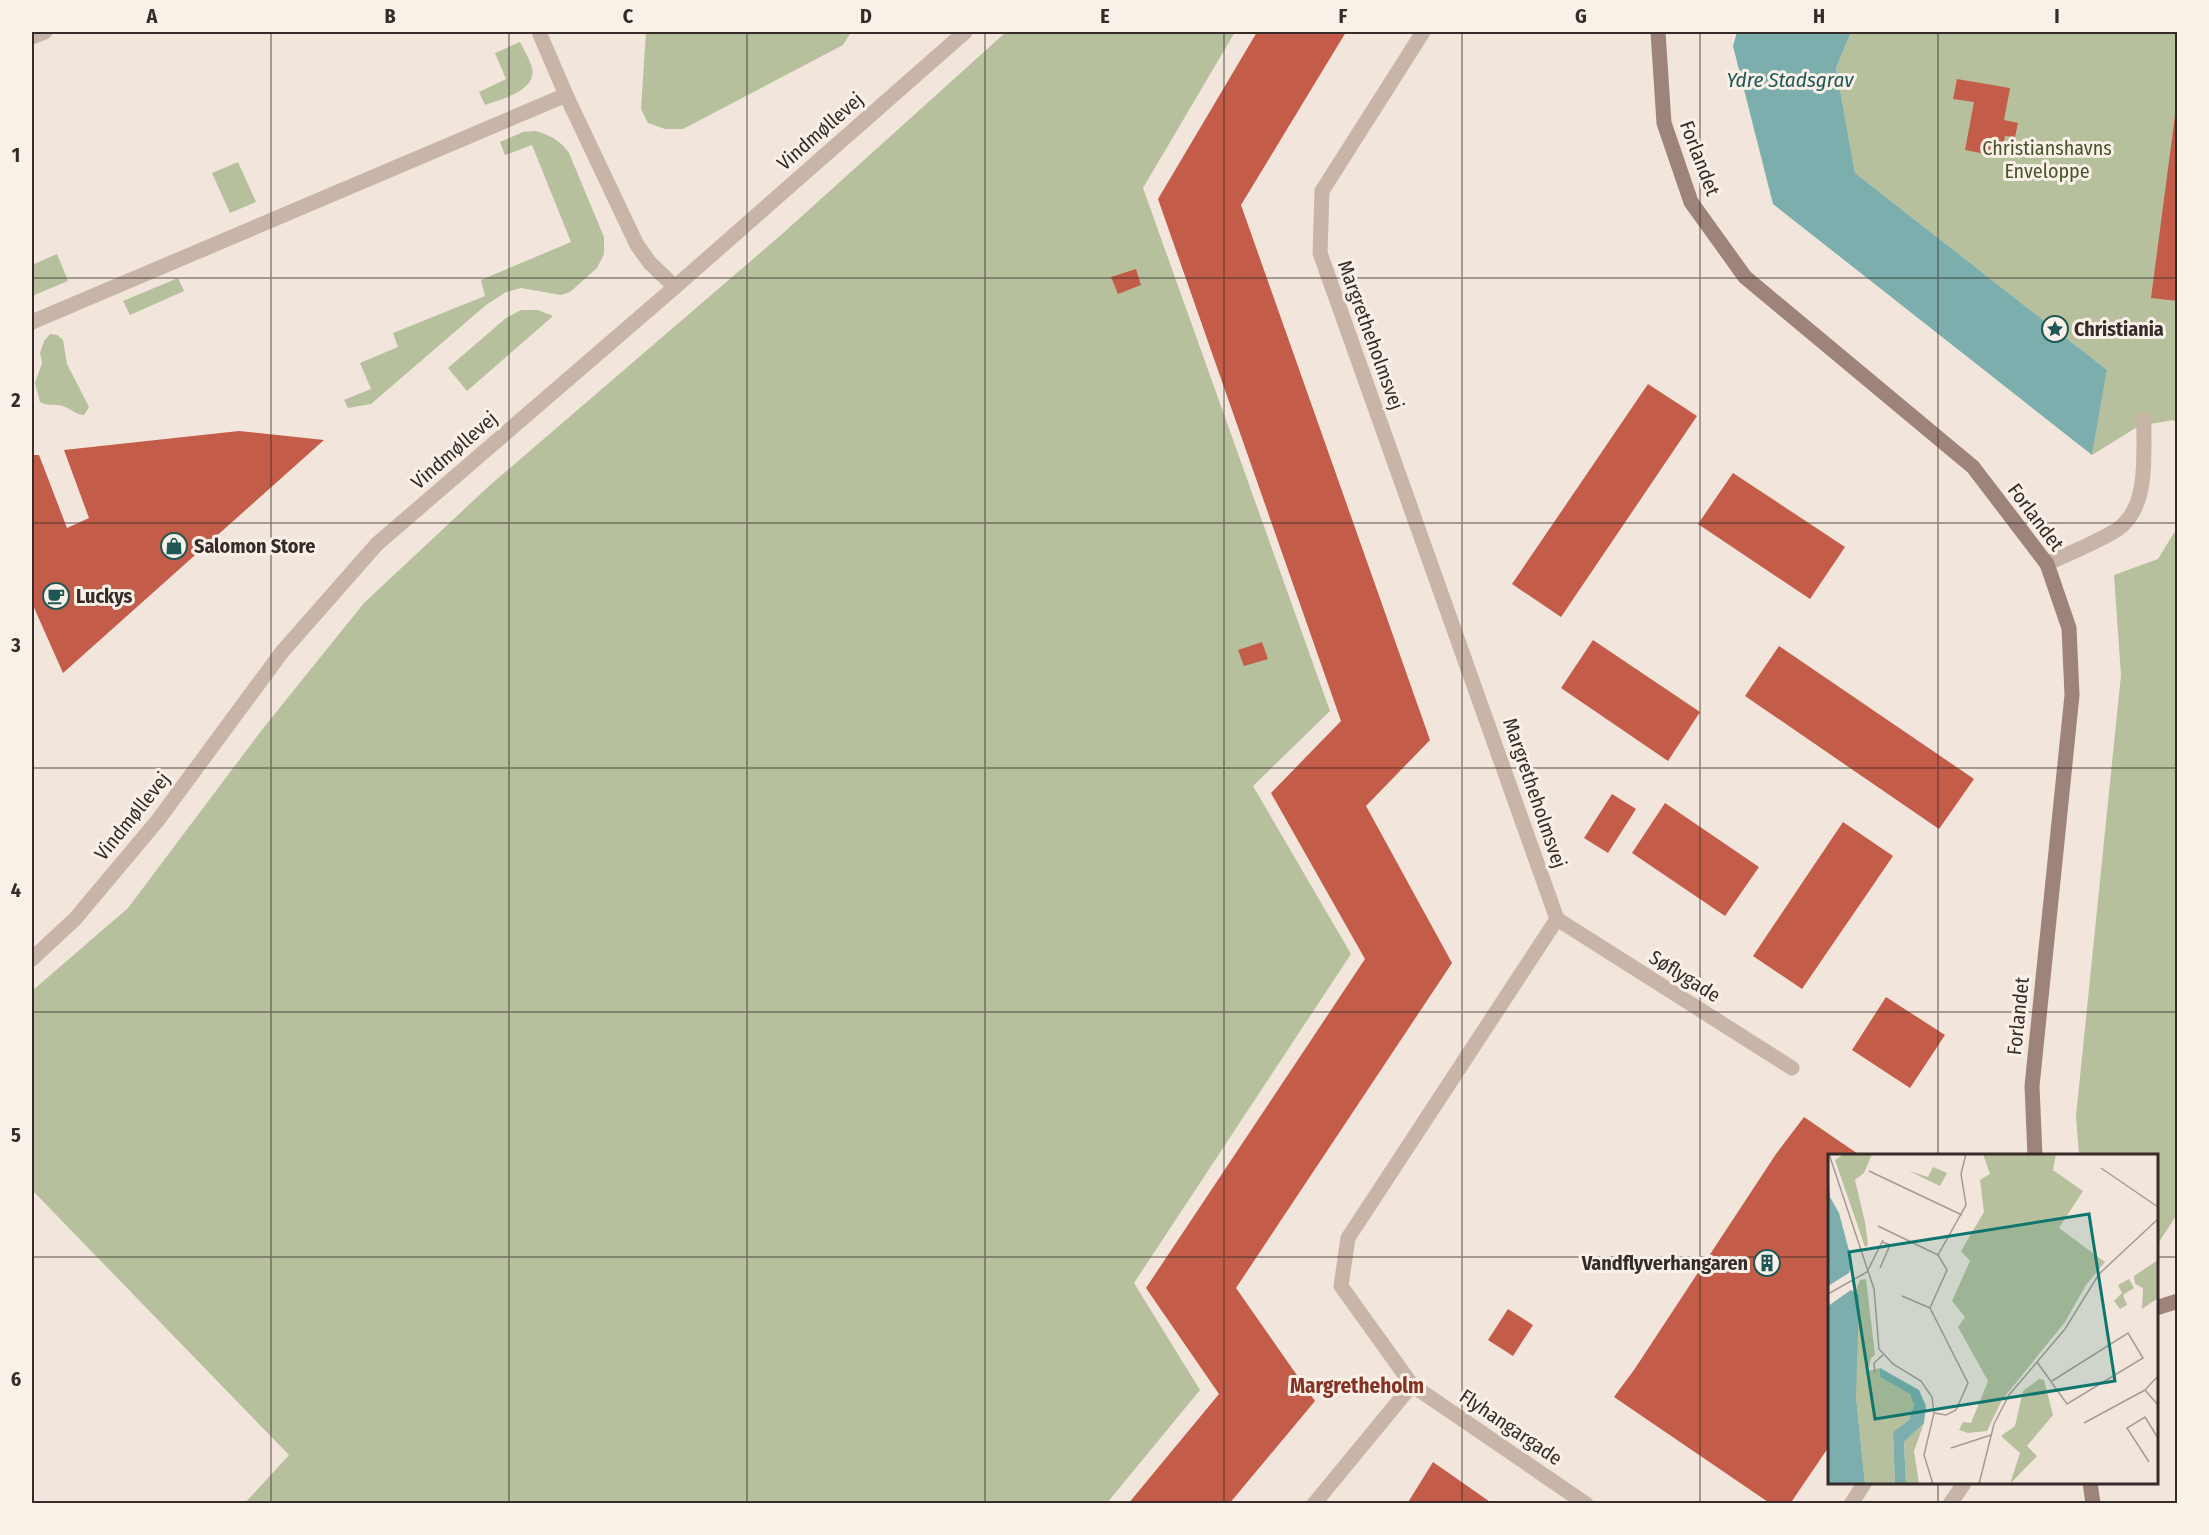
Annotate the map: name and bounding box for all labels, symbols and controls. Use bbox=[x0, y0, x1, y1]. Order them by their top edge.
text: A bbox=[146, 4, 159, 28]
text: B bbox=[384, 4, 396, 28]
text: C bbox=[623, 4, 634, 28]
text: D bbox=[860, 4, 872, 28]
text: E bbox=[1100, 4, 1110, 28]
text: F bbox=[1339, 4, 1348, 28]
text: G bbox=[1575, 4, 1587, 28]
text: H bbox=[1813, 4, 1825, 28]
text: I bbox=[2054, 4, 2060, 28]
water label: Ydre Stadsgrav bbox=[1726, 67, 1854, 93]
street label: Vindmøllevej bbox=[772, 87, 868, 175]
street label: Forlandet bbox=[1675, 117, 1725, 199]
park label: Christianshavns Enveloppe bbox=[1982, 136, 2112, 183]
text: 1 bbox=[12, 143, 20, 167]
street label: Margretheholmsvej bbox=[1333, 257, 1409, 413]
place icon: Christiania bbox=[2040, 314, 2070, 344]
place label: Christiania bbox=[2074, 317, 2164, 341]
text: 2 bbox=[10, 388, 21, 412]
street label: Vindmøllevej bbox=[406, 406, 502, 494]
street label: Forlandet bbox=[2003, 479, 2069, 556]
shop icon: Salomon Store bbox=[159, 531, 189, 561]
place label: Salomon Store bbox=[194, 534, 315, 558]
cafe icon: Luckys bbox=[41, 581, 71, 611]
place label: Luckys bbox=[76, 584, 133, 608]
text: 3 bbox=[10, 633, 21, 657]
street label: Margretheholmsvej bbox=[1498, 715, 1572, 871]
street label: Vindmøllevej bbox=[89, 767, 175, 865]
text: 4 bbox=[11, 878, 21, 902]
street label: Søflygade bbox=[1645, 945, 1725, 1007]
street label: Forlandet bbox=[2002, 975, 2034, 1056]
text: 5 bbox=[11, 1123, 21, 1147]
inset map bbox=[1828, 1154, 2158, 1484]
building icon: Vandflyverhangaren bbox=[1752, 1248, 1782, 1278]
place label: Vandflyverhangaren bbox=[1581, 1251, 1748, 1275]
text: 6 bbox=[11, 1367, 21, 1391]
district label: Margretheholm bbox=[1290, 1373, 1424, 1399]
street label: Flyhangargade bbox=[1455, 1384, 1567, 1470]

